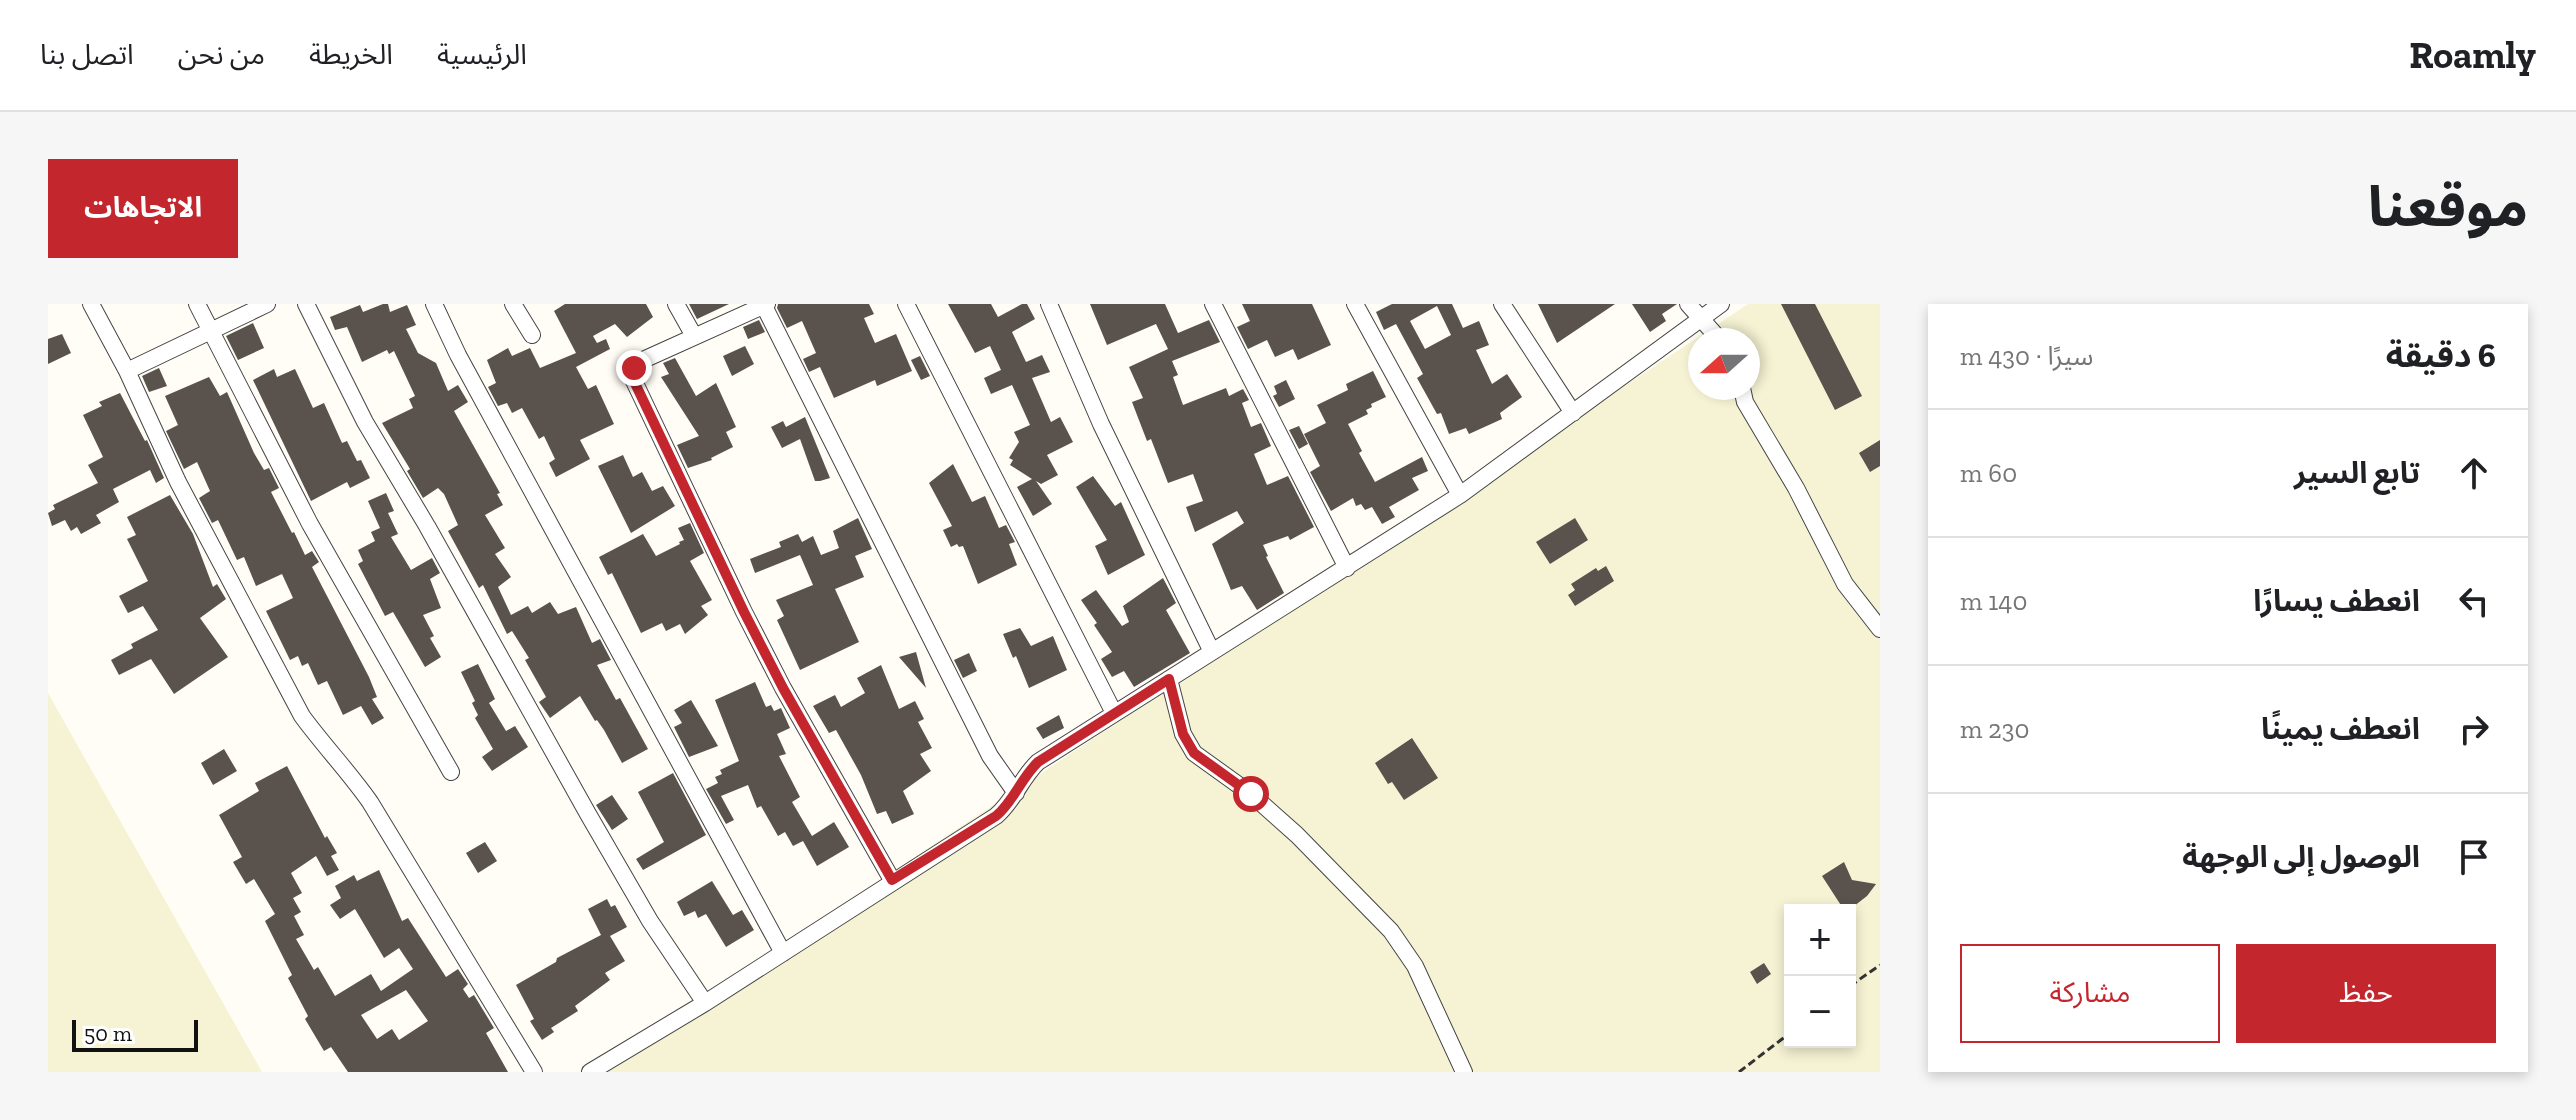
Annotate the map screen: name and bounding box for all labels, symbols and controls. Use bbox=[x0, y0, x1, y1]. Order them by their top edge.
text: Roamly bbox=[2409, 32, 2536, 78]
text: اتصل بنا bbox=[40, 38, 134, 71]
text: من نحن bbox=[178, 38, 265, 71]
text: الخريطة bbox=[309, 38, 393, 71]
text: الرئيسية bbox=[437, 38, 527, 71]
button: الاتجاهات bbox=[48, 159, 238, 258]
text: موقعنا bbox=[2368, 173, 2528, 240]
north arrow bbox=[1688, 328, 1760, 400]
text: 6 دقيقة bbox=[2386, 335, 2496, 376]
text: سيرًا · 430 m bbox=[1960, 340, 2094, 372]
route end bbox=[616, 350, 652, 386]
icon: ahead bbox=[2452, 451, 2496, 495]
text: تابع السير bbox=[2294, 455, 2420, 491]
text: 60 m bbox=[1960, 457, 2017, 489]
icon: left bbox=[2452, 579, 2496, 623]
text: انعطف يسارًا bbox=[2253, 583, 2420, 619]
text: 140 m bbox=[1960, 585, 2027, 617]
icon: right bbox=[2452, 707, 2496, 751]
text: انعطف يمينًا bbox=[2261, 711, 2420, 747]
text: 230 m bbox=[1960, 713, 2029, 745]
route start bbox=[1233, 776, 1269, 812]
icon: arrive bbox=[2452, 835, 2496, 879]
text: الوصول إلى الوجهة bbox=[2182, 839, 2420, 875]
map controls bbox=[1784, 904, 1856, 1048]
button: + bbox=[1784, 904, 1856, 976]
button: مشاركة bbox=[1960, 944, 2220, 1043]
button: حفظ bbox=[2236, 944, 2496, 1043]
button: − bbox=[1784, 976, 1856, 1048]
scale bar bbox=[72, 1016, 198, 1052]
text: 50 m bbox=[84, 1020, 132, 1047]

